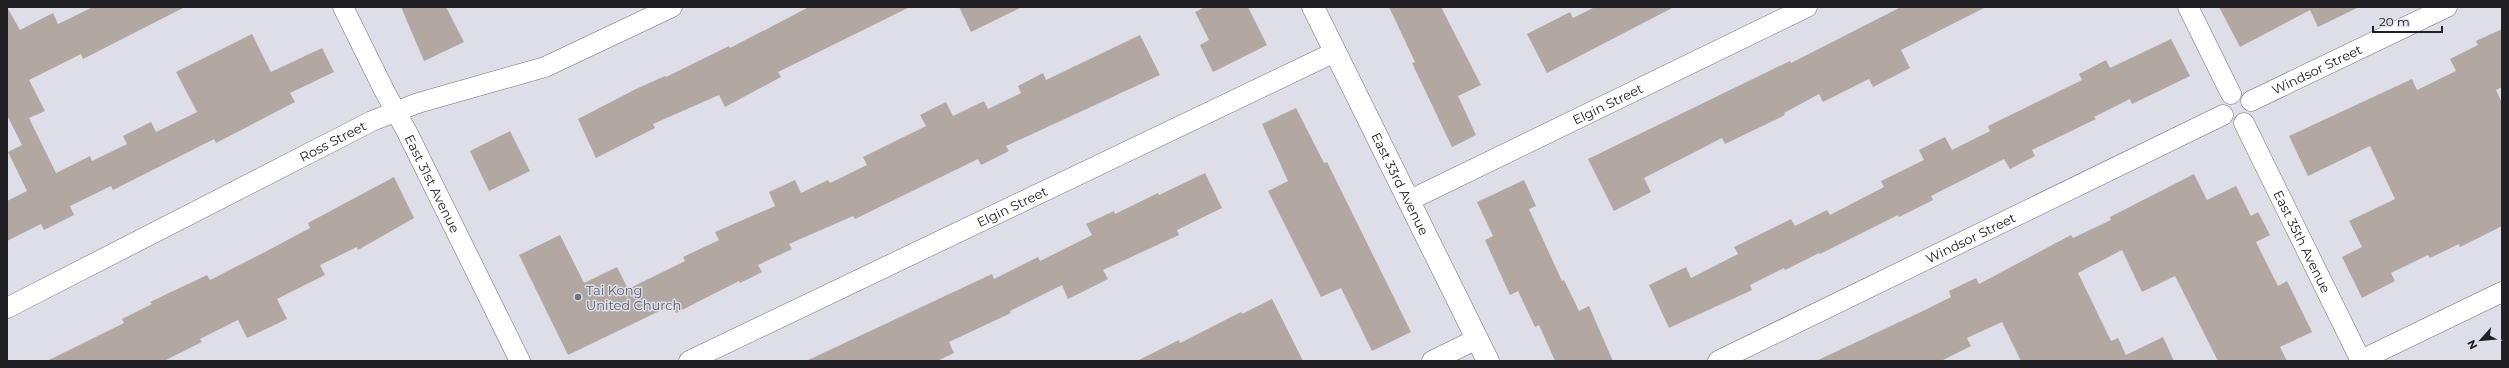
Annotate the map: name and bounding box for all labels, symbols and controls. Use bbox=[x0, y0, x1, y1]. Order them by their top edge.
scale bar bbox=[2373, 8, 2442, 34]
text: 20 m bbox=[2379, 14, 2410, 29]
street label: Windsor Street bbox=[2269, 41, 2364, 98]
street label: Elgin Street bbox=[1570, 80, 1645, 128]
street label: Ross Street bbox=[297, 117, 369, 165]
street label: East 33rd Avenue bbox=[1368, 130, 1432, 238]
street label: East 31st Avenue bbox=[401, 132, 463, 235]
street label: Elgin Street bbox=[974, 183, 1050, 230]
street label: East 35th Avenue bbox=[2270, 187, 2334, 296]
street label: Windsor Street bbox=[1923, 209, 2018, 267]
place label: Tai Kong United Church bbox=[586, 282, 681, 313]
marker: Tai Kong United Church bbox=[573, 292, 583, 302]
north arrow bbox=[2461, 320, 2501, 360]
text: N bbox=[2464, 337, 2480, 352]

